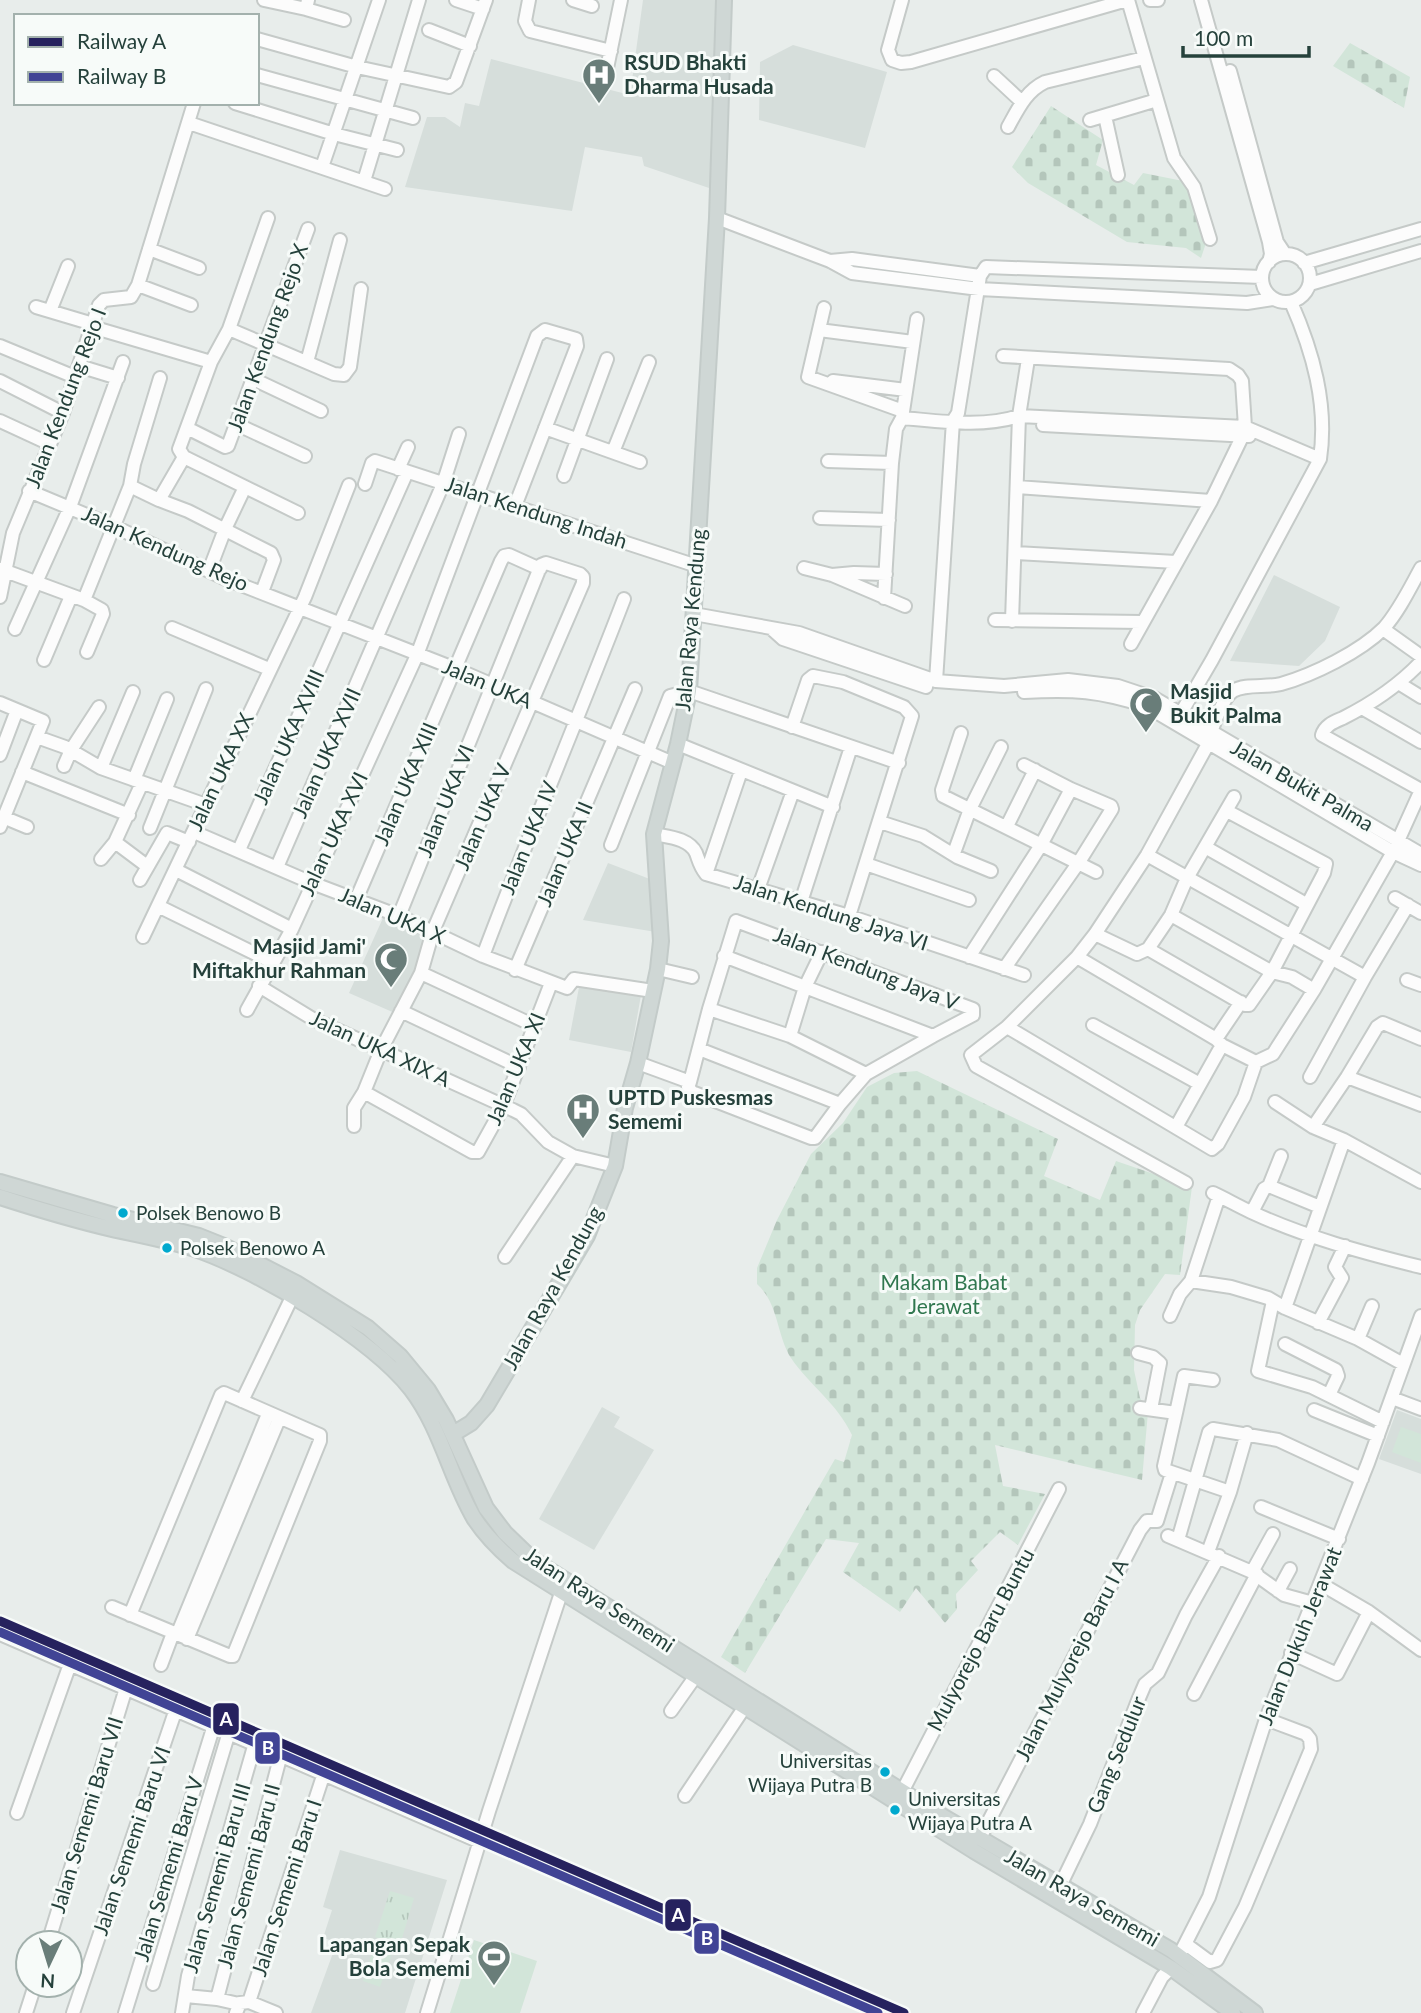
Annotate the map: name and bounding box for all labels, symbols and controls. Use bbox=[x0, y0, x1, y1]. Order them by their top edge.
legend bbox=[14, 14, 259, 105]
scale bar bbox=[1183, 14, 1309, 58]
text: 100 m bbox=[1194, 25, 1253, 50]
text: Railway A bbox=[77, 28, 167, 53]
place label: RSUD Bhakti Dharma Husada bbox=[624, 49, 774, 98]
hospital icon: RSUD Bhakti Dharma Husada bbox=[580, 56, 618, 105]
text: Railway B bbox=[77, 63, 166, 88]
street label: Jalan Kendung Rejo X bbox=[221, 240, 312, 435]
street label: Jalan Kendung Rejo I bbox=[19, 304, 110, 491]
street label: Jalan Kendung Indah bbox=[442, 470, 631, 553]
street label: Jalan Kendung Rejo bbox=[79, 500, 253, 596]
street label: Jalan Raya Kendung bbox=[669, 528, 710, 712]
street label: Jalan UKA bbox=[439, 653, 537, 713]
street label: Jalan UKA XVIII bbox=[248, 665, 330, 809]
place label: Masjid Bukit Palma bbox=[1170, 678, 1282, 727]
street label: Jalan UKA XVII bbox=[287, 684, 367, 822]
mosque icon: Masjid Bukit Palma bbox=[1127, 685, 1165, 734]
street label: Jalan UKA XX bbox=[181, 708, 258, 834]
street label: Jalan UKA XIII bbox=[368, 718, 442, 849]
street label: Jalan Bukit Palma bbox=[1227, 734, 1378, 836]
street label: Jalan UKA VI bbox=[411, 741, 478, 860]
street label: Jalan UKA V bbox=[448, 759, 516, 873]
street label: Jalan UKA XVI bbox=[293, 768, 372, 899]
street label: Jalan UKA IV bbox=[494, 777, 562, 898]
street label: Jalan UKA II bbox=[530, 797, 597, 910]
street label: Jalan Kendung Jaya VI bbox=[731, 868, 932, 955]
street label: Jalan UKA X bbox=[336, 881, 450, 948]
street label: Jalan Kendung Jaya V bbox=[770, 921, 964, 1015]
place label: Masjid Jami' Miftakhur Rahman bbox=[192, 933, 366, 982]
mosque icon: Masjid Jami' Miftakhur Rahman bbox=[372, 940, 410, 989]
street label: Jalan UKA XIX A bbox=[307, 1004, 455, 1091]
street label: Jalan UKA XI bbox=[480, 1009, 549, 1128]
place label: UPTD Puskesmas Sememi bbox=[608, 1084, 773, 1133]
hospital icon: UPTD Puskesmas Sememi bbox=[564, 1091, 602, 1140]
place label: Polsek Benowo B bbox=[136, 1201, 281, 1224]
street label: Jalan Raya Kendung bbox=[496, 1201, 607, 1373]
marker: Polsek Benowo B bbox=[116, 1206, 130, 1220]
place label: Polsek Benowo A bbox=[180, 1236, 325, 1259]
marker: Polsek Benowo A bbox=[160, 1241, 174, 1255]
park label: Makam Babat Jerawat bbox=[881, 1269, 1008, 1318]
street label: Jalan Raya Sememi bbox=[520, 1541, 680, 1657]
street label: Jalan Dukuh Jerawat bbox=[1252, 1543, 1346, 1728]
street label: Mulyorejo Baru Buntu bbox=[921, 1544, 1038, 1735]
street label: Jalan Mulyorejo Baru I A bbox=[1009, 1553, 1133, 1765]
street label: Gang Sedulur bbox=[1081, 1692, 1151, 1817]
line badge: A bbox=[212, 1702, 240, 1736]
text: A bbox=[218, 1707, 233, 1730]
street label: Jalan Sememi Baru VII bbox=[44, 1714, 127, 1916]
line badge: B bbox=[254, 1731, 281, 1765]
text: B bbox=[262, 1736, 274, 1759]
street label: Jalan Sememi Baru VI bbox=[88, 1743, 176, 1939]
place label: Universitas Wijaya Putra B bbox=[748, 1749, 872, 1796]
marker: Universitas Wijaya Putra B bbox=[878, 1765, 892, 1779]
street label: Jalan Sememi Baru V bbox=[129, 1773, 209, 1965]
street label: Jalan Sememi Baru III bbox=[177, 1780, 255, 1975]
street label: Jalan Sememi Baru II bbox=[212, 1781, 286, 1971]
place label: Universitas Wijaya Putra A bbox=[908, 1787, 1032, 1834]
street label: Jalan Sememi Baru I bbox=[247, 1796, 327, 1980]
marker: Universitas Wijaya Putra A bbox=[888, 1803, 902, 1817]
street label: Jalan Raya Sememi bbox=[1001, 1842, 1164, 1951]
line badge: A bbox=[664, 1898, 692, 1932]
text: A bbox=[670, 1903, 685, 1926]
line badge: B bbox=[693, 1922, 720, 1955]
text: B bbox=[701, 1926, 713, 1949]
north arrow bbox=[14, 1929, 84, 1999]
place label: Lapangan Sepak Bola Sememi bbox=[319, 1931, 471, 1980]
sports icon: Lapangan Sepak Bola Sememi bbox=[475, 1938, 513, 1987]
text: N bbox=[40, 1969, 56, 1993]

